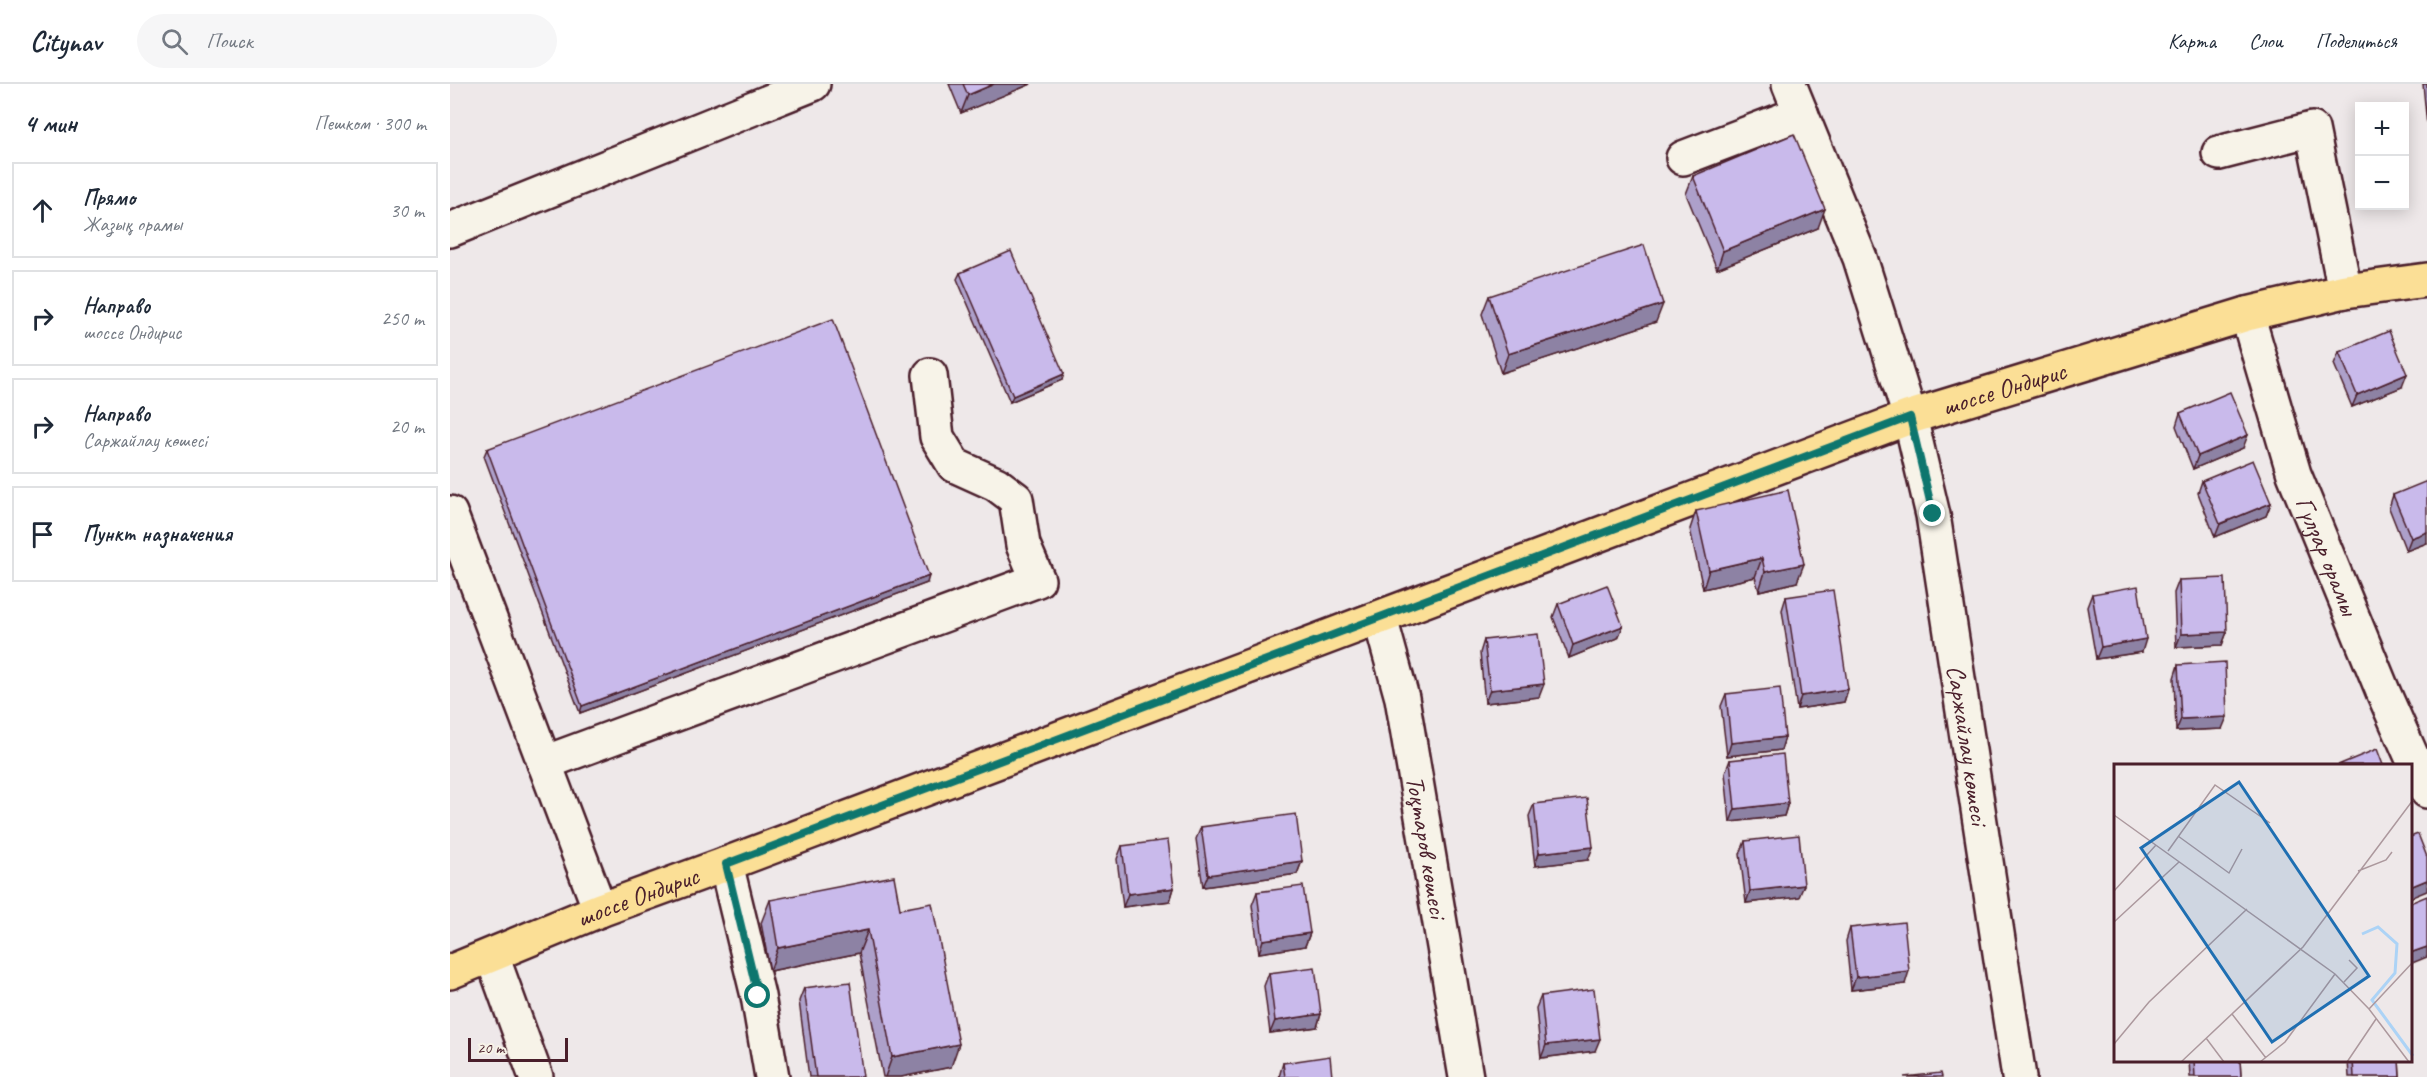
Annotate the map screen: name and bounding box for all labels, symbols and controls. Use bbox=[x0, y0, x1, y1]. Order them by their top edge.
search box bbox=[137, 14, 557, 68]
text: Citynav bbox=[30, 24, 101, 59]
icon: search bbox=[158, 25, 191, 58]
text: Поиск bbox=[206, 27, 253, 55]
text: Карта bbox=[2168, 28, 2216, 54]
text: Слои bbox=[2249, 28, 2283, 54]
text: Поделиться bbox=[2316, 28, 2397, 54]
map controls bbox=[2355, 102, 2409, 210]
button: + bbox=[2355, 102, 2409, 156]
text: 4 мин bbox=[24, 107, 77, 140]
text: Пешком · 300 m bbox=[314, 111, 426, 136]
button: − bbox=[2355, 156, 2409, 210]
text: Прямо bbox=[83, 184, 135, 212]
icon: ahead bbox=[26, 194, 59, 227]
text: 30 m bbox=[390, 198, 424, 223]
text: Жазық орамы bbox=[83, 212, 182, 237]
text: Направо bbox=[83, 292, 150, 320]
icon: right bbox=[26, 302, 59, 335]
text: 250 m bbox=[381, 306, 424, 331]
text: шоссе Ондирис bbox=[83, 320, 181, 345]
street label: шоссе Ондирис bbox=[1938, 353, 2071, 423]
text: Направо bbox=[83, 400, 150, 428]
icon: right bbox=[26, 410, 59, 443]
text: 20 m bbox=[390, 414, 424, 439]
text: Саржайлау көшесі bbox=[83, 428, 207, 453]
street label: Гүлзар орамы bbox=[2288, 492, 2367, 622]
route end bbox=[1919, 500, 1945, 526]
icon: arrive bbox=[26, 518, 59, 551]
text: Пункт назначения bbox=[83, 520, 232, 548]
street label: Саржайлау көшесі bbox=[1940, 663, 1997, 830]
inset map bbox=[2114, 764, 2412, 1062]
street label: Тоқтаров көшесі bbox=[1399, 773, 1456, 924]
street label: шоссе Ондирис bbox=[571, 858, 705, 935]
route start bbox=[744, 982, 770, 1008]
scale bar bbox=[468, 1035, 568, 1062]
text: 20 m bbox=[477, 1038, 504, 1058]

